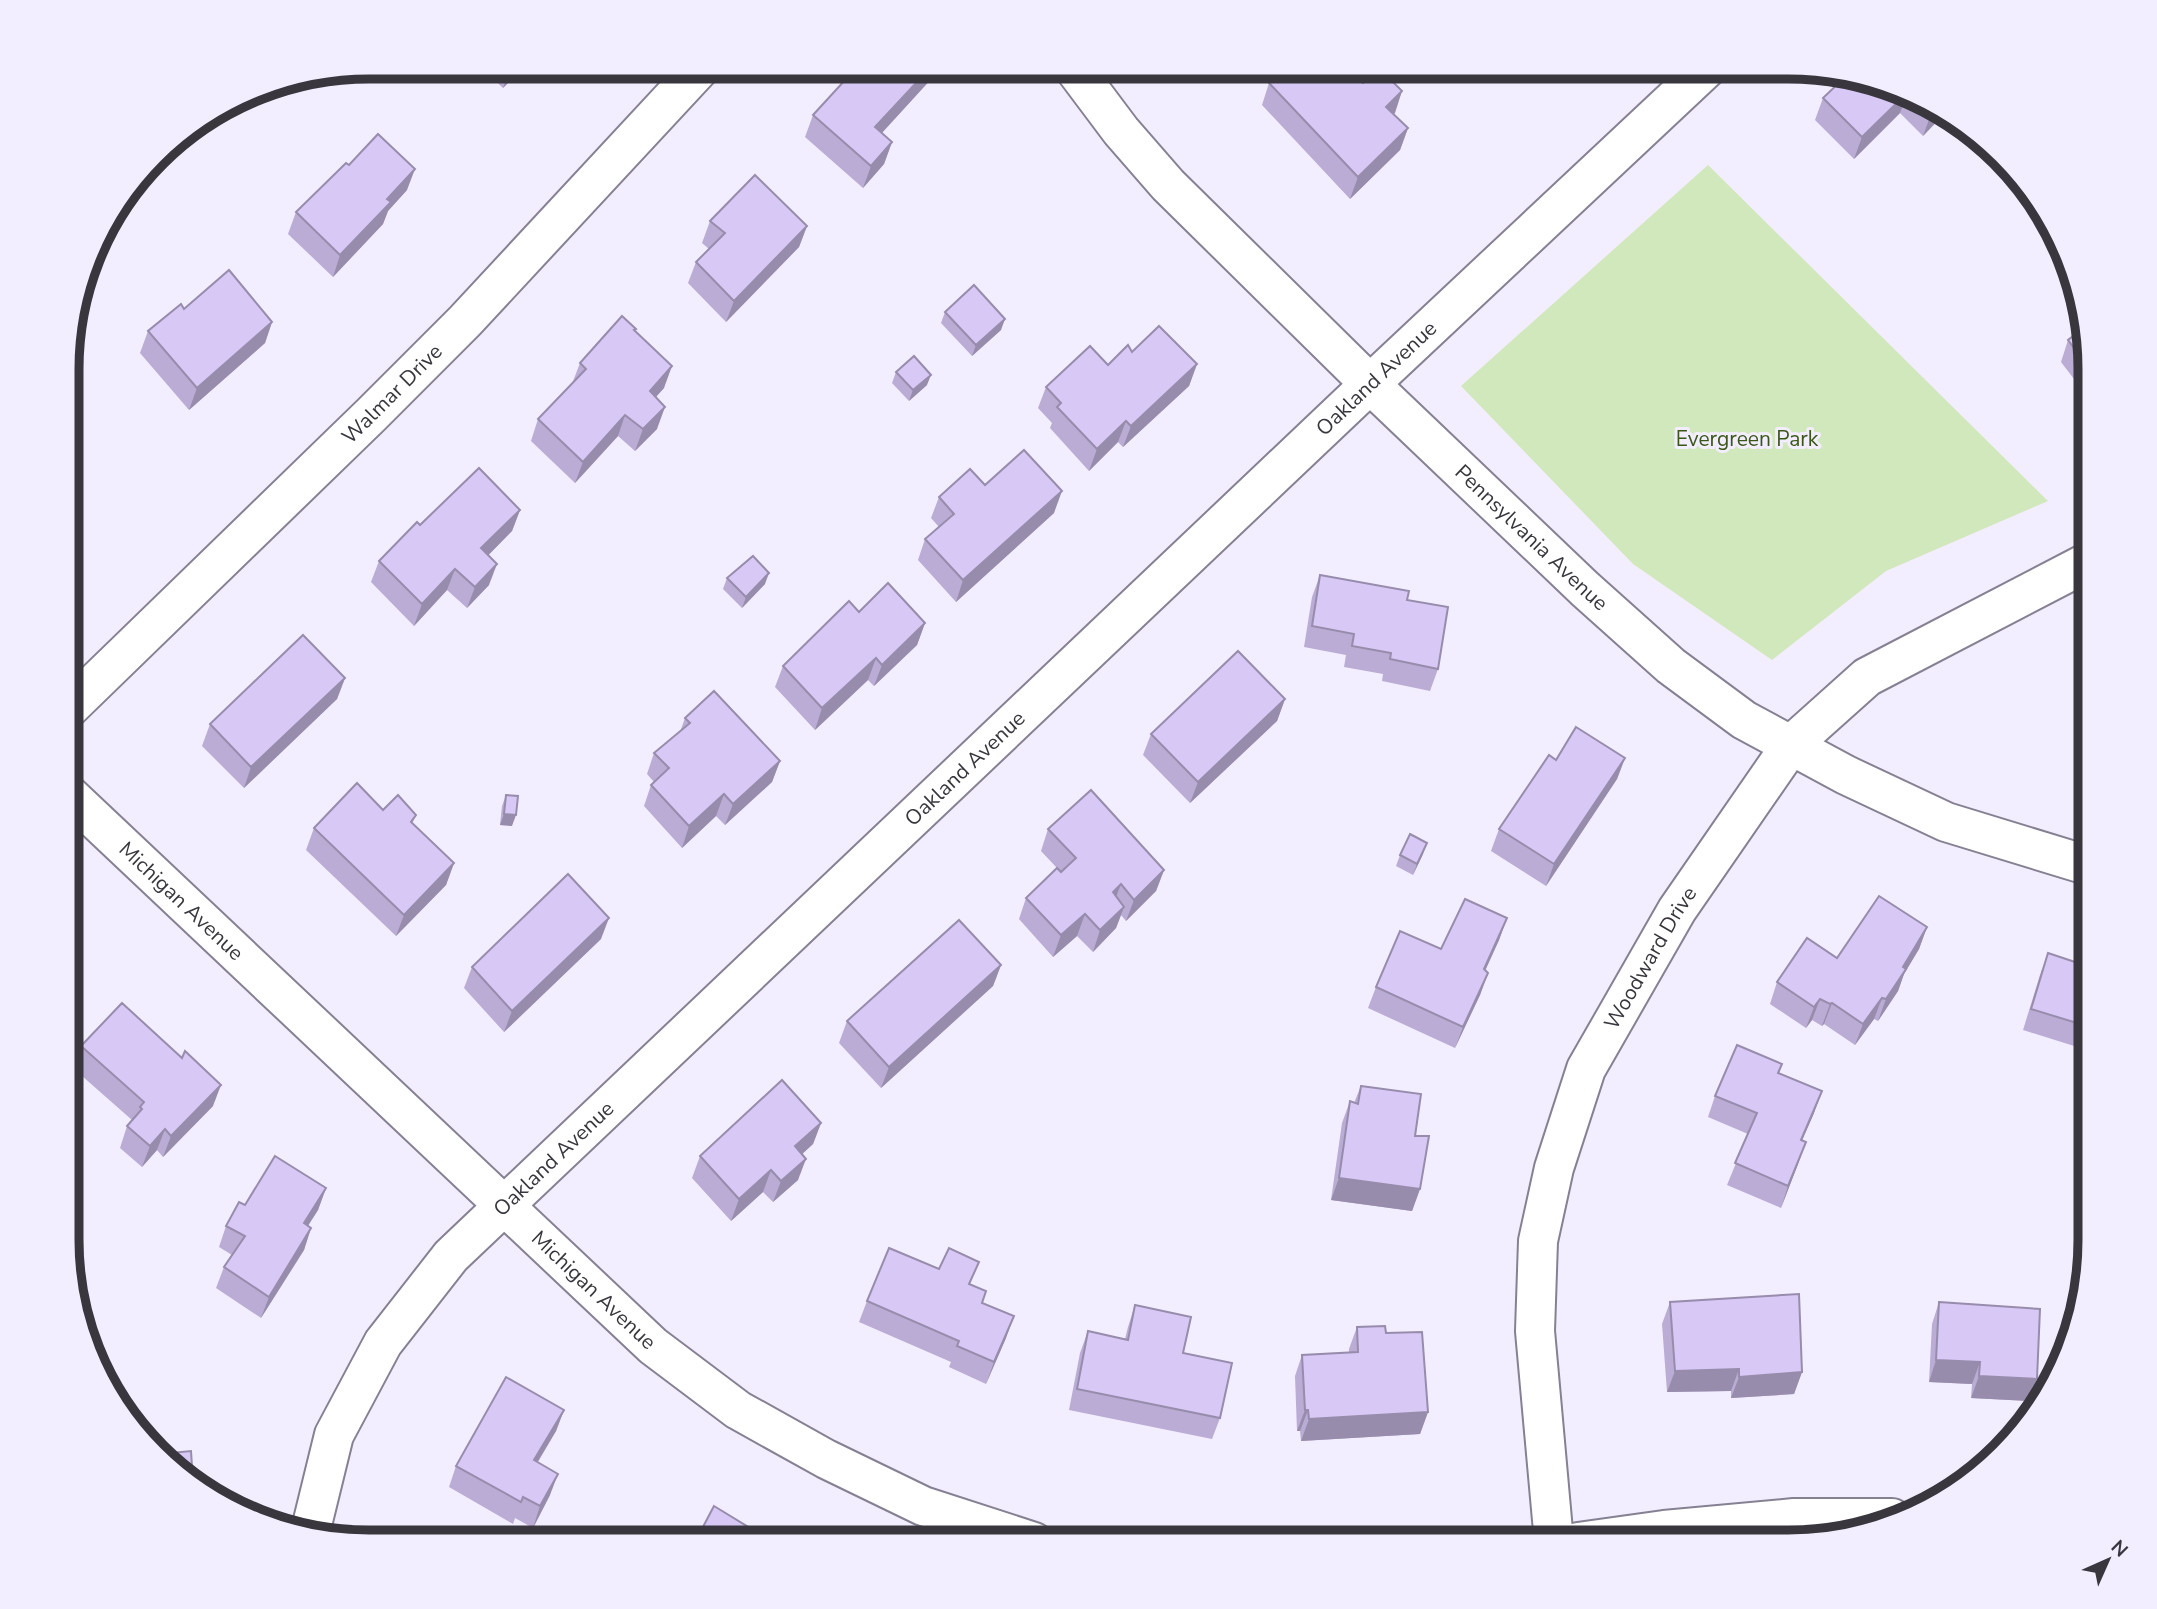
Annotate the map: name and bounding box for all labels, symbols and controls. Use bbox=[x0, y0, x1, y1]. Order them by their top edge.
street label: Oakland Avenue bbox=[1310, 314, 1443, 442]
street label: Walmar Drive bbox=[336, 338, 448, 450]
park label: Evergreen Park bbox=[1676, 425, 1819, 453]
street label: Pennsylvania Avenue bbox=[1449, 458, 1614, 617]
street label: Oakland Avenue bbox=[899, 704, 1031, 832]
street label: Michigan Avenue bbox=[113, 835, 250, 967]
street label: Woodward Drive bbox=[1598, 881, 1703, 1034]
street label: Oakland Avenue bbox=[487, 1095, 620, 1223]
street label: Michigan Avenue bbox=[525, 1225, 662, 1356]
north arrow bbox=[2073, 1525, 2143, 1595]
text: N bbox=[2105, 1534, 2134, 1563]

